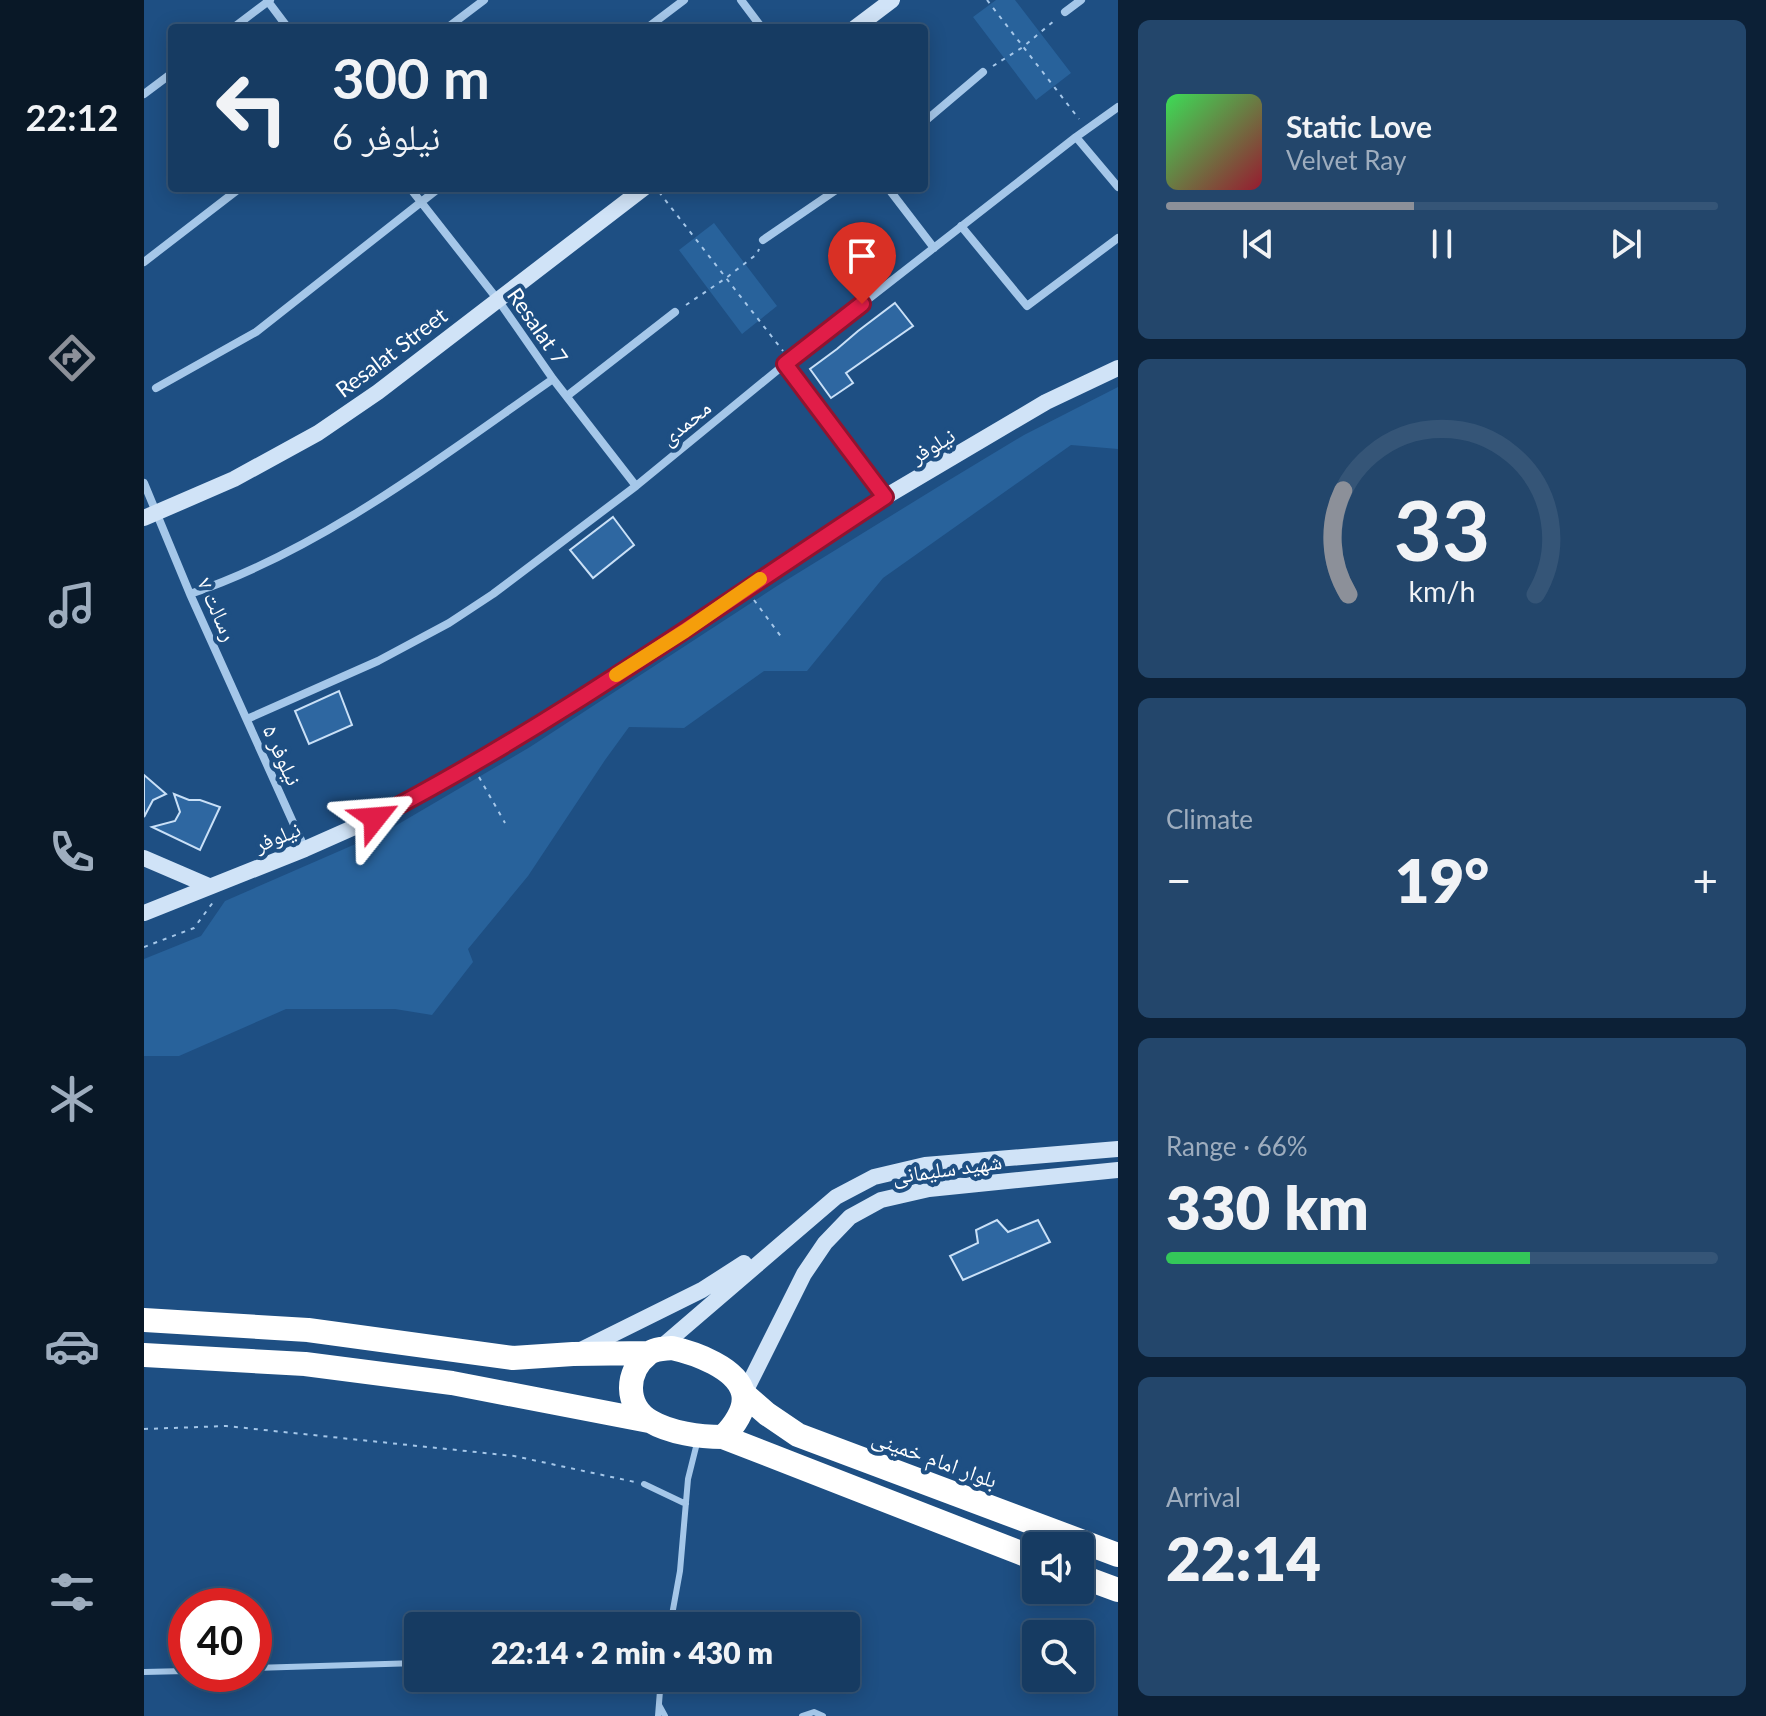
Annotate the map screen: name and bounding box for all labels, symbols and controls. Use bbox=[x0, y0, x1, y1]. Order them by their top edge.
text: 300 m bbox=[332, 44, 490, 111]
icon: left bbox=[200, 56, 304, 160]
text: 22:12 bbox=[26, 95, 118, 139]
text: Static Love bbox=[1286, 108, 1432, 144]
text: نیلوفر 6 bbox=[332, 114, 440, 158]
text: Velvet Ray bbox=[1286, 144, 1406, 176]
pin bbox=[828, 222, 896, 304]
icon: previous bbox=[1236, 222, 1280, 266]
icon: pause bbox=[1420, 222, 1464, 266]
icon: next bbox=[1604, 222, 1648, 266]
icon: arrive bbox=[840, 234, 884, 278]
street label: Resalat 7 bbox=[502, 282, 574, 370]
street label: Resalat Street bbox=[330, 301, 452, 403]
icon: directions bbox=[44, 330, 100, 386]
street label: محمدی bbox=[654, 393, 717, 451]
street label: نیلوفر bbox=[904, 421, 959, 469]
text: 33 bbox=[1394, 478, 1490, 578]
street label: رسالت ۷ bbox=[192, 573, 244, 645]
text: km/h bbox=[1409, 574, 1475, 608]
icon: music bbox=[44, 577, 100, 633]
street label: نیلوفر ۵ bbox=[258, 721, 308, 789]
position arrow bbox=[333, 776, 417, 860]
text: Climate bbox=[1166, 803, 1253, 835]
street label: نیلوفر bbox=[249, 815, 304, 858]
icon: phone bbox=[44, 824, 100, 880]
text: 19° bbox=[1395, 844, 1489, 916]
text: − bbox=[1166, 854, 1192, 906]
text: + bbox=[1692, 854, 1718, 906]
icon: climate bbox=[44, 1071, 100, 1127]
text: Range · 66% bbox=[1166, 1130, 1308, 1162]
street label: شهید سلیمانی bbox=[890, 1147, 1004, 1190]
text: 330 km bbox=[1166, 1171, 1369, 1243]
icon: car bbox=[44, 1318, 100, 1374]
street label: بلوار امام خمینی bbox=[868, 1423, 1001, 1495]
text: Arrival bbox=[1166, 1481, 1241, 1513]
text: 22:14 bbox=[1166, 1522, 1321, 1594]
map controls bbox=[1022, 1532, 1094, 1692]
button: sound bbox=[1022, 1532, 1094, 1604]
icon: filters bbox=[44, 1564, 100, 1620]
speed limit sign: 40 bbox=[168, 1588, 272, 1692]
button: search bbox=[1022, 1620, 1094, 1692]
text: 22:14 · 2 min · 430 m bbox=[491, 1634, 773, 1670]

